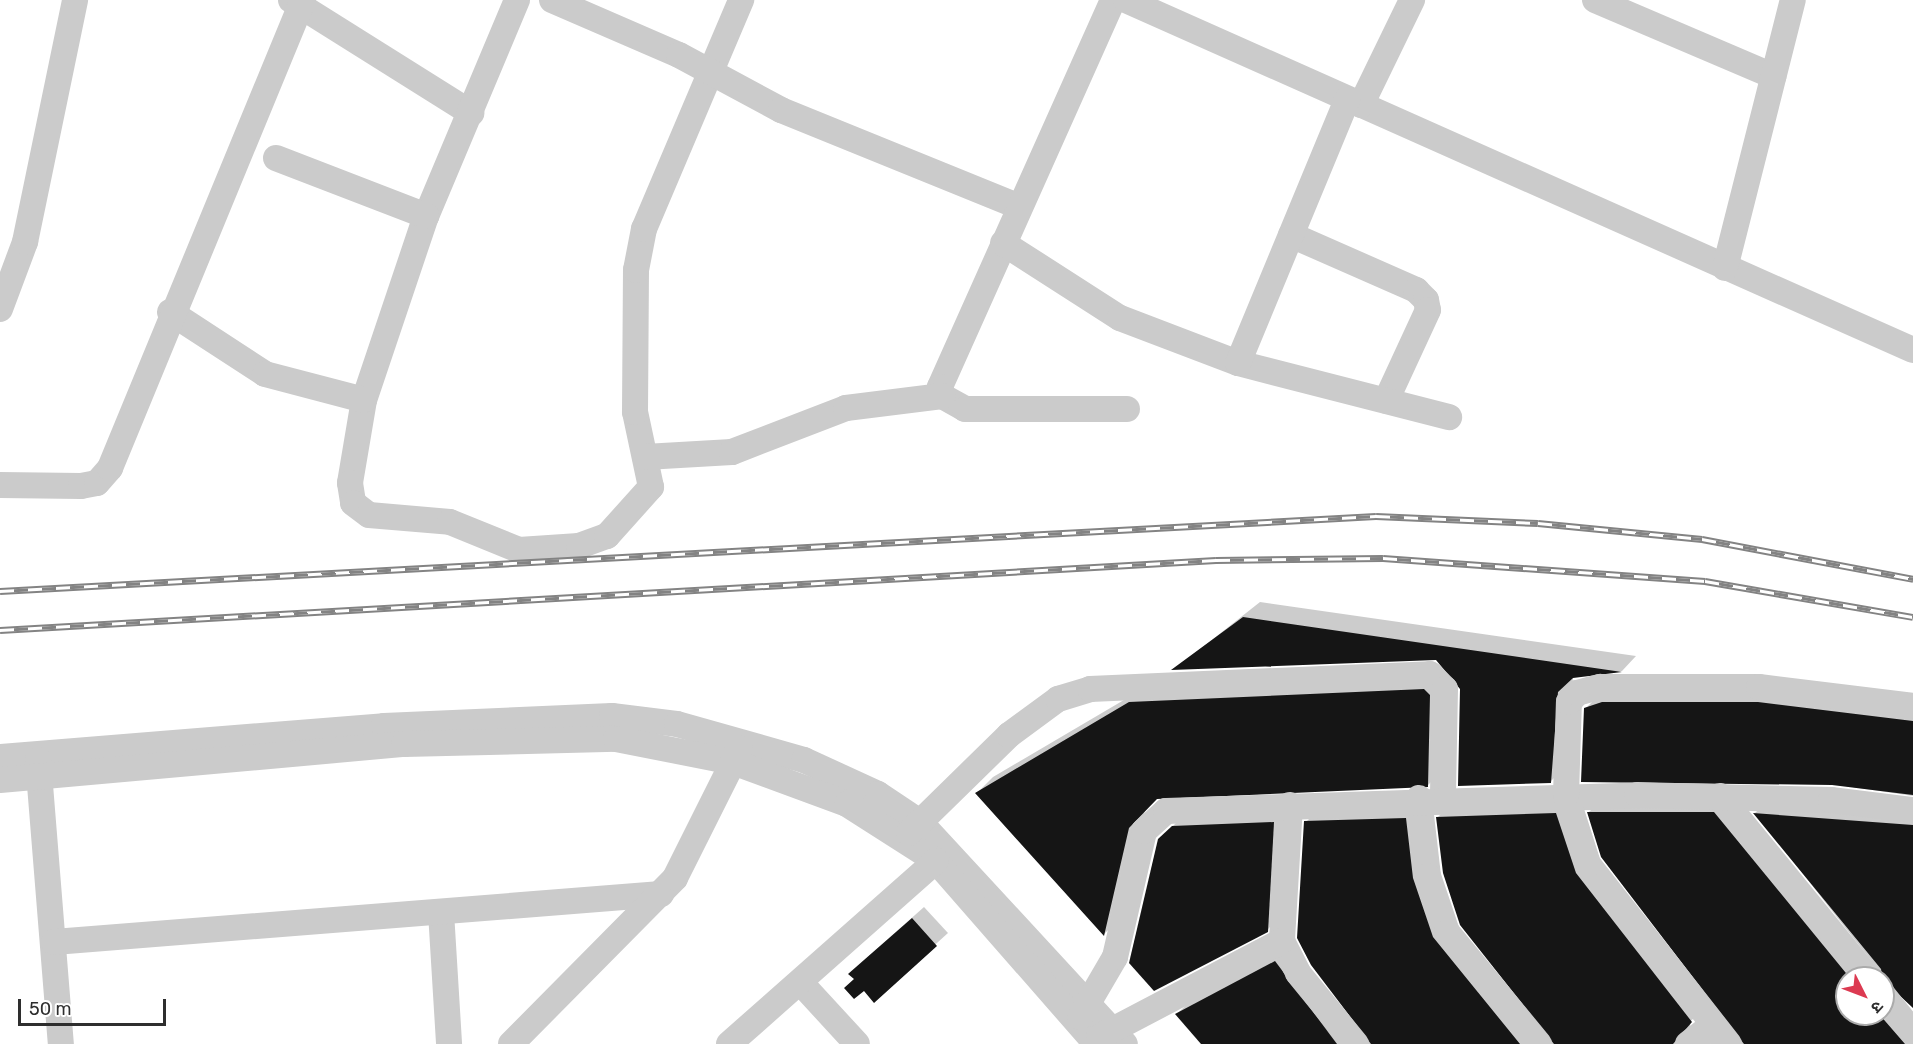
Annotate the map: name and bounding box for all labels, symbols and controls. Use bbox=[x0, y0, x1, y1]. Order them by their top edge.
north arrow bbox=[1835, 966, 1895, 1026]
scale bar bbox=[21, 987, 170, 1025]
text: उ bbox=[1867, 997, 1887, 1017]
text: 50 m bbox=[29, 998, 72, 1020]

